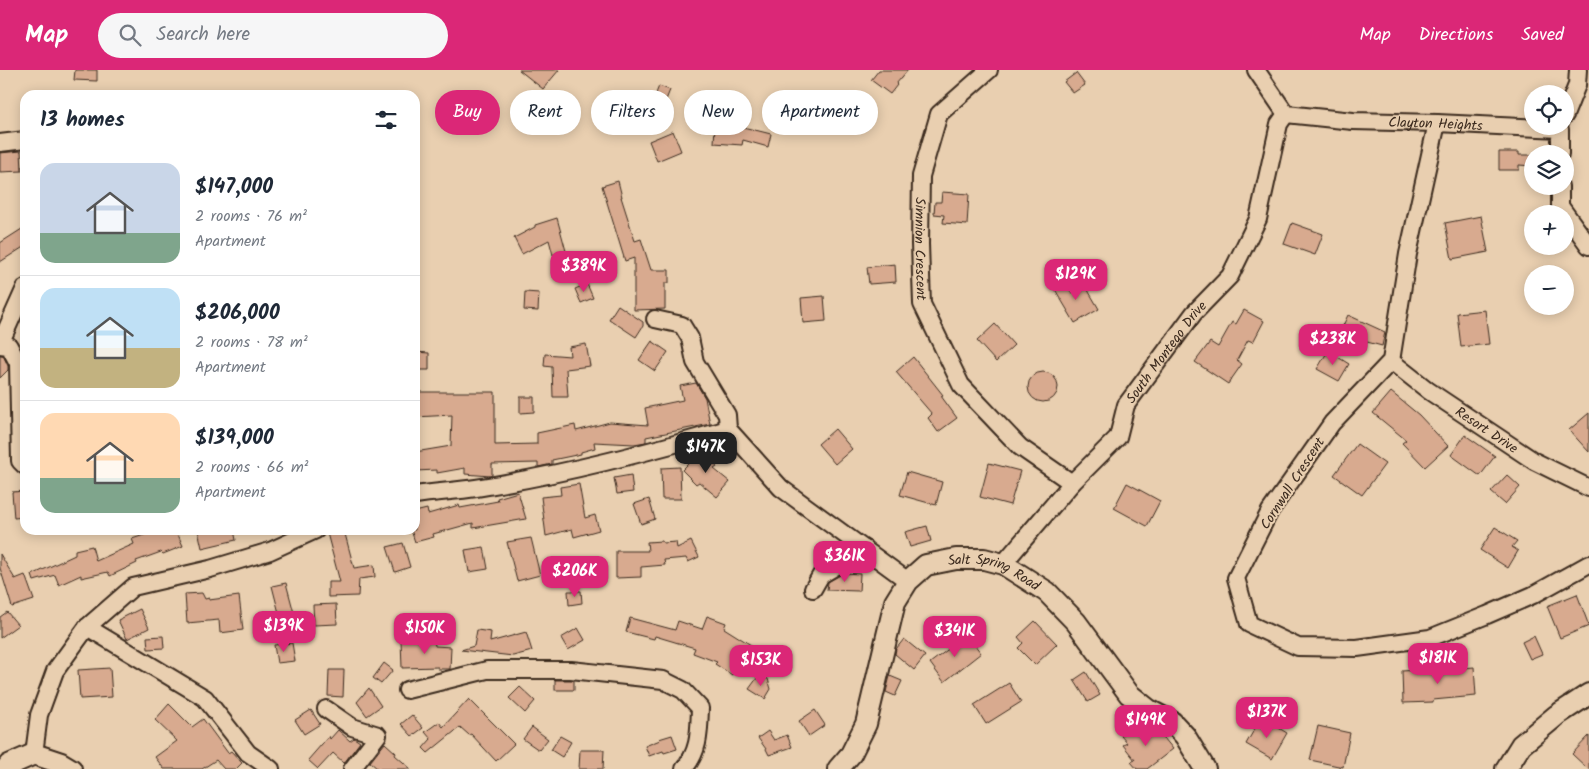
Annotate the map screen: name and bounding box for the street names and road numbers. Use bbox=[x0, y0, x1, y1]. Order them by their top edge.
street label: Clayton Heights bbox=[1388, 112, 1483, 137]
street label: Simnion Crescent bbox=[908, 197, 932, 301]
street label: South Montego Drive bbox=[1121, 296, 1213, 408]
street label: Resort Drive bbox=[1450, 401, 1523, 460]
street label: Cornwall Crescent bbox=[1255, 433, 1331, 534]
street label: Salt Spring Road bbox=[946, 549, 1045, 597]

